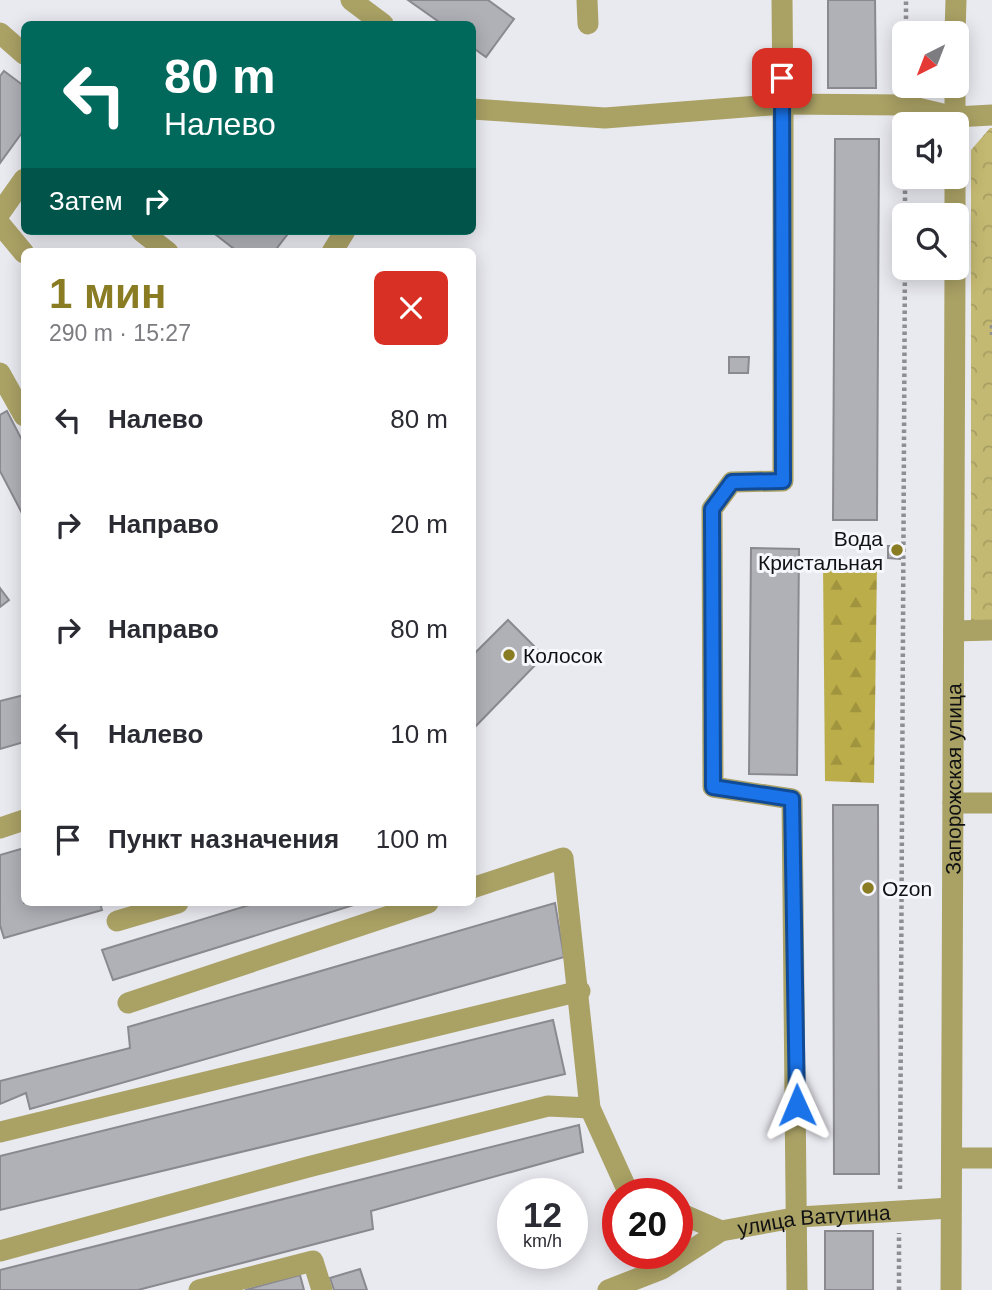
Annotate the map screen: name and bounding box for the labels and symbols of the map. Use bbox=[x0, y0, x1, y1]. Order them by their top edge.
north arrow bbox=[892, 21, 970, 98]
pin bbox=[752, 48, 812, 108]
place label: Вода Кристальная bbox=[758, 527, 883, 574]
marker: Вода Кристальная bbox=[889, 542, 905, 558]
place label: Колосок bbox=[523, 644, 603, 667]
marker: Колосок bbox=[501, 647, 517, 663]
street label: Запорожская улица bbox=[941, 683, 965, 875]
place label: Ozon bbox=[882, 877, 932, 900]
marker: Ozon bbox=[860, 880, 876, 896]
position arrow bbox=[760, 1068, 834, 1142]
speed limit sign: 20 bbox=[602, 1178, 693, 1269]
street label: улица Ватутина bbox=[736, 1200, 891, 1239]

